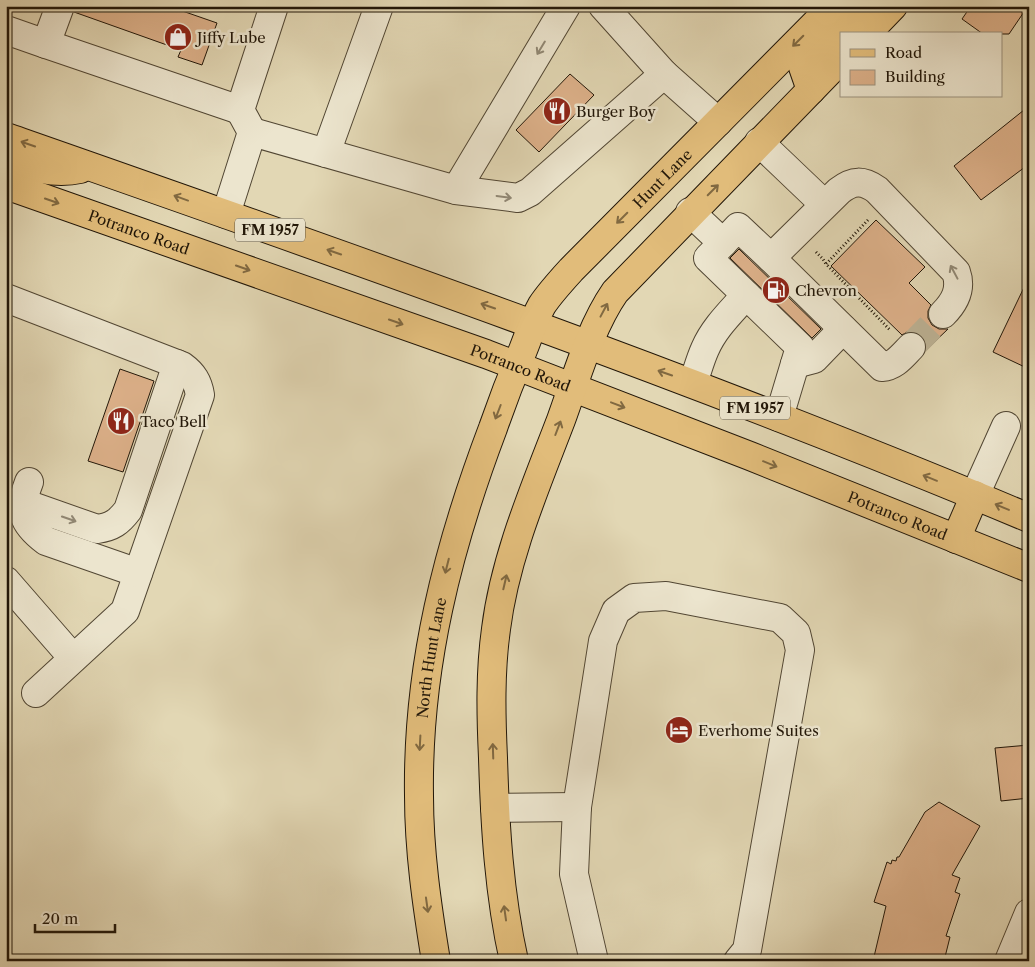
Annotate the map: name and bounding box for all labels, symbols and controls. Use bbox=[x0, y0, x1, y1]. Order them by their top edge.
shop icon: Jiffy Lube bbox=[163, 22, 193, 52]
place label: Jiffy Lube bbox=[195, 28, 266, 47]
legend bbox=[840, 32, 1002, 98]
one-way arrow bbox=[792, 35, 805, 47]
one-way arrow bbox=[536, 41, 546, 55]
text: Road bbox=[885, 43, 922, 62]
text: Building bbox=[885, 67, 945, 86]
restaurant icon: Burger Boy bbox=[542, 96, 572, 126]
place label: Burger Boy bbox=[576, 102, 656, 121]
one-way arrow bbox=[21, 139, 36, 148]
street label: Hunt Lane bbox=[629, 144, 696, 212]
one-way arrow bbox=[707, 183, 719, 196]
one-way arrow bbox=[496, 192, 512, 202]
one-way arrow bbox=[174, 193, 189, 202]
one-way arrow bbox=[44, 197, 60, 207]
street label: Potranco Road bbox=[86, 205, 192, 258]
one-way arrow bbox=[616, 212, 628, 224]
road number: FM 1957 bbox=[235, 218, 305, 242]
one-way arrow bbox=[327, 247, 343, 256]
one-way arrow bbox=[234, 264, 250, 274]
one-way arrow bbox=[949, 264, 959, 279]
fuel station icon: Chevron bbox=[761, 275, 791, 305]
place label: Chevron bbox=[795, 281, 858, 300]
one-way arrow bbox=[480, 301, 496, 311]
one-way arrow bbox=[599, 302, 609, 317]
one-way arrow bbox=[388, 318, 403, 327]
street label: Potranco Road bbox=[468, 340, 573, 395]
one-way arrow bbox=[657, 368, 673, 377]
road number: FM 1957 bbox=[720, 396, 790, 419]
one-way arrow bbox=[610, 401, 626, 410]
one-way arrow bbox=[493, 404, 503, 419]
restaurant icon: Taco Bell bbox=[106, 406, 136, 436]
place label: Taco Bell bbox=[140, 412, 207, 431]
one-way arrow bbox=[553, 421, 563, 436]
one-way arrow bbox=[762, 460, 777, 469]
one-way arrow bbox=[923, 472, 938, 482]
street label: Potranco Road bbox=[845, 487, 950, 544]
one-way arrow bbox=[995, 501, 1010, 511]
one-way arrow bbox=[61, 515, 76, 524]
one-way arrow bbox=[442, 557, 451, 573]
one-way arrow bbox=[501, 574, 510, 590]
street label: North Hunt Lane bbox=[412, 595, 450, 719]
hotel icon: Everhome Suites bbox=[664, 715, 694, 745]
place label: Everhome Suites bbox=[698, 721, 819, 740]
one-way arrow bbox=[415, 735, 425, 751]
one-way arrow bbox=[488, 743, 497, 759]
one-way arrow bbox=[423, 897, 433, 913]
scale bar bbox=[35, 902, 115, 934]
one-way arrow bbox=[500, 905, 510, 921]
text: 20 m bbox=[42, 909, 78, 928]

